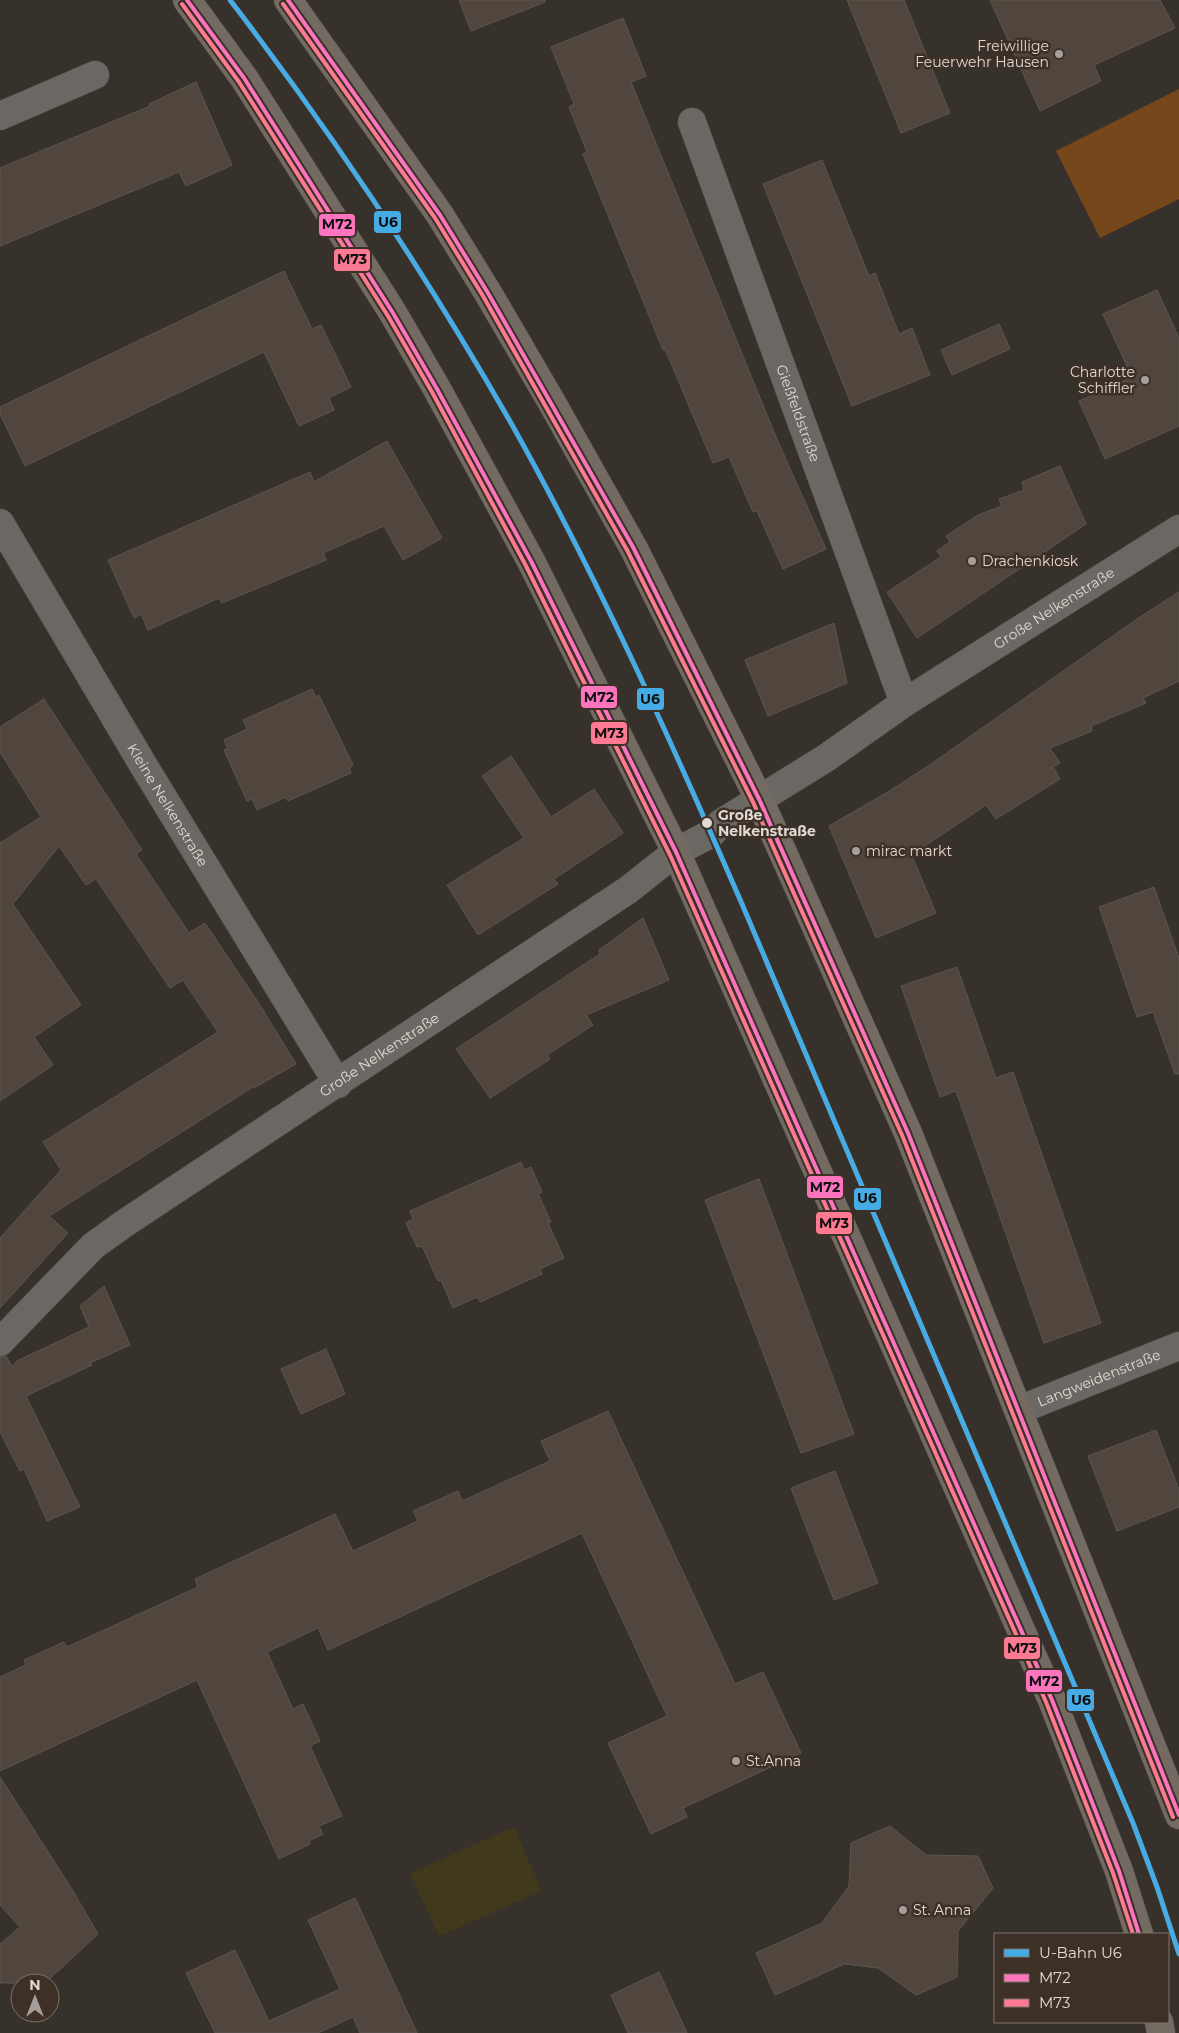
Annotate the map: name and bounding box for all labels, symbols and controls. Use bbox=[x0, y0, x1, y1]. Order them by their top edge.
place label: Freiwillige Feuerwehr Hausen bbox=[915, 37, 1049, 71]
marker: Freiwillige Feuerwehr Hausen bbox=[1053, 48, 1065, 60]
line badge: U6 bbox=[373, 210, 402, 234]
line badge: M72 bbox=[318, 213, 356, 237]
text: U6 bbox=[378, 213, 398, 231]
text: M72 bbox=[322, 215, 352, 233]
line badge: M73 bbox=[333, 248, 371, 272]
text: M73 bbox=[337, 250, 367, 268]
street label: Gießfeldstraße bbox=[772, 362, 824, 464]
place label: Charlotte Schiffler bbox=[1070, 363, 1135, 397]
marker: Charlotte Schiffler bbox=[1139, 374, 1151, 386]
place label: Drachenkiosk bbox=[982, 552, 1079, 570]
marker: Drachenkiosk bbox=[966, 555, 978, 567]
street label: Große Nelkenstraße bbox=[990, 563, 1118, 653]
line badge: M72 bbox=[580, 685, 618, 709]
line badge: U6 bbox=[636, 687, 665, 711]
text: M72 bbox=[584, 688, 614, 706]
text: U6 bbox=[640, 690, 660, 708]
line badge: M73 bbox=[590, 721, 628, 745]
text: M73 bbox=[594, 724, 624, 742]
street label: Kleine Nelkenstraße bbox=[123, 740, 212, 870]
place label: Große Nelkenstraße bbox=[718, 806, 816, 840]
marker: Große Nelkenstraße bbox=[700, 816, 714, 830]
place label: mirac markt bbox=[866, 842, 952, 860]
marker: mirac markt bbox=[850, 845, 862, 857]
street label: Große Nelkenstraße bbox=[316, 1009, 443, 1101]
line badge: M72 bbox=[806, 1175, 844, 1199]
text: M72 bbox=[810, 1178, 840, 1196]
line badge: U6 bbox=[853, 1187, 882, 1211]
text: U6 bbox=[857, 1189, 877, 1207]
line badge: M73 bbox=[815, 1211, 853, 1235]
text: M73 bbox=[819, 1214, 849, 1232]
street label: Langweidenstraße bbox=[1035, 1345, 1163, 1411]
line badge: M73 bbox=[1003, 1636, 1041, 1660]
text: M73 bbox=[1007, 1639, 1037, 1657]
line badge: M72 bbox=[1025, 1669, 1063, 1693]
text: M72 bbox=[1029, 1672, 1059, 1690]
line badge: U6 bbox=[1066, 1688, 1095, 1712]
text: U6 bbox=[1071, 1691, 1091, 1709]
place label: St.Anna bbox=[746, 1752, 801, 1770]
marker: St.Anna bbox=[730, 1755, 742, 1767]
place label: St. Anna bbox=[913, 1901, 971, 1919]
marker: St. Anna bbox=[897, 1904, 909, 1916]
legend bbox=[994, 1933, 1169, 2023]
text: U-Bahn U6 bbox=[1039, 1943, 1122, 1962]
text: M72 bbox=[1039, 1968, 1071, 1987]
north arrow bbox=[10, 1973, 60, 2023]
text: N bbox=[29, 1976, 41, 1994]
text: M73 bbox=[1039, 1993, 1071, 2012]

